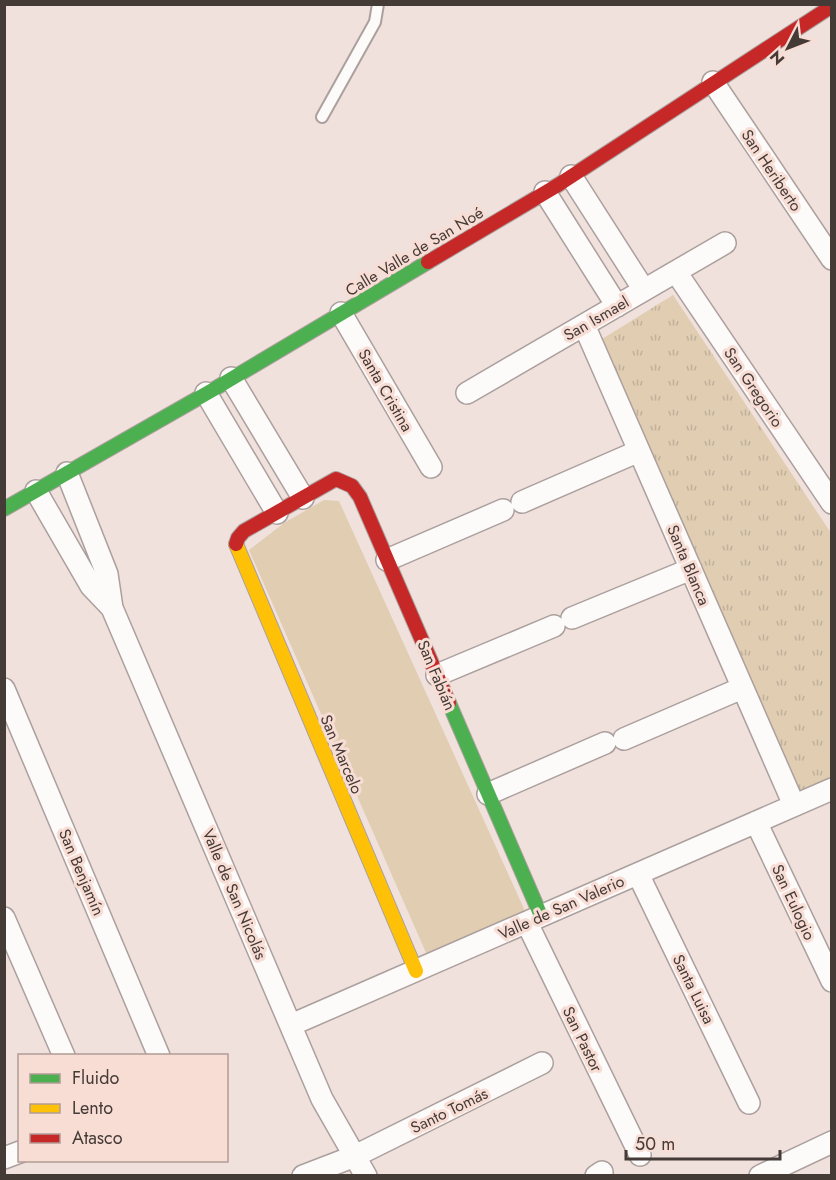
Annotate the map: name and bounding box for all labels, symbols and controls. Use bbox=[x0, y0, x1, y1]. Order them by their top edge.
north arrow bbox=[758, 18, 818, 78]
text: N bbox=[764, 45, 790, 70]
street label: San Heriberto bbox=[736, 125, 808, 216]
street label: Calle Valle de San Noé bbox=[341, 201, 488, 302]
street label: San Ismael bbox=[559, 290, 633, 346]
street label: San Gregorio bbox=[718, 343, 789, 432]
street label: Santa Cristina bbox=[353, 345, 419, 436]
street label: Santa Blanca bbox=[661, 521, 716, 609]
street label: San Fabián bbox=[411, 636, 462, 714]
street label: San Marcelo bbox=[315, 711, 369, 798]
street label: San Benjamín bbox=[53, 825, 110, 919]
street label: Valle de San Nicolás bbox=[197, 825, 272, 963]
street label: San Eulogio bbox=[766, 861, 821, 944]
street label: Valle de San Valerio bbox=[494, 869, 628, 946]
street label: Santa Luisa bbox=[667, 951, 720, 1028]
street label: San Pastor bbox=[557, 1003, 608, 1076]
legend bbox=[18, 1054, 228, 1162]
text: Fluido bbox=[72, 1065, 120, 1091]
street label: Santo Tomás bbox=[407, 1082, 492, 1139]
text: Lento bbox=[72, 1095, 113, 1121]
scale bar bbox=[626, 1123, 780, 1161]
text: Atasco bbox=[72, 1125, 123, 1151]
text: 50 m bbox=[635, 1131, 675, 1157]

